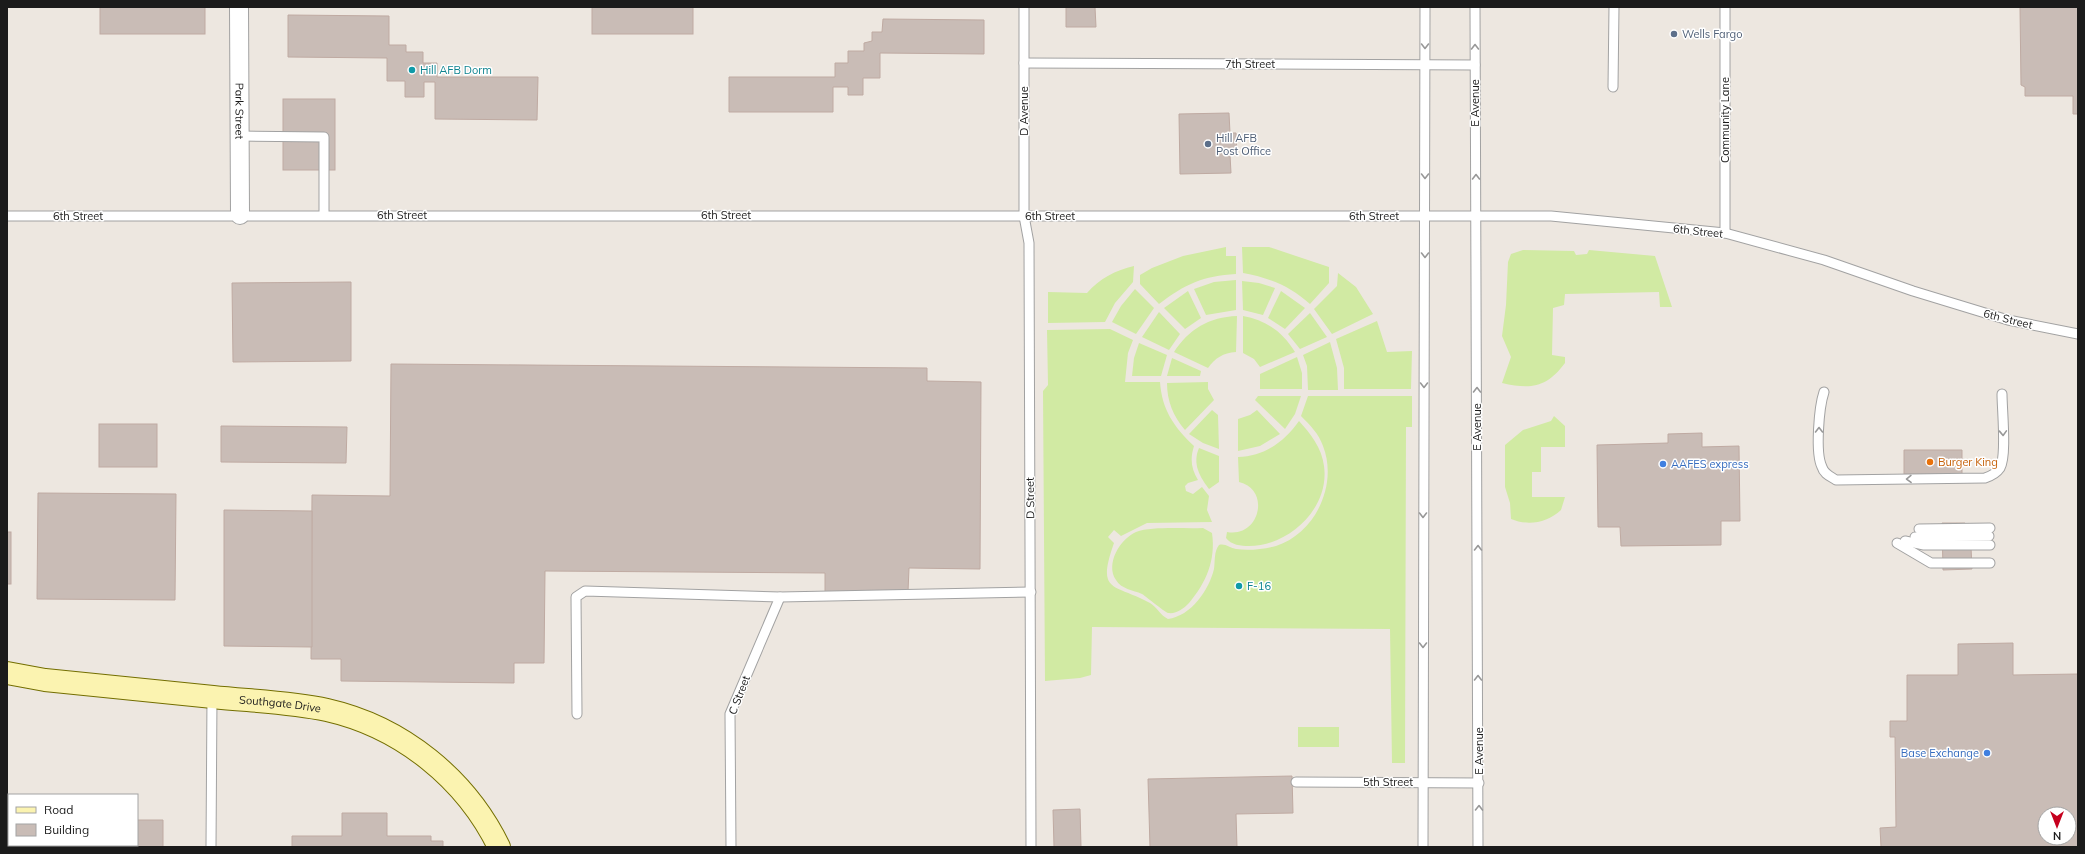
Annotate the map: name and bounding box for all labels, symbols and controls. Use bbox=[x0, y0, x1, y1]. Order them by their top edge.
place label: Wells Fargo bbox=[1682, 27, 1743, 41]
marker: Wells Fargo bbox=[1669, 29, 1679, 39]
one-way arrow bbox=[1421, 43, 1429, 49]
one-way arrow bbox=[1471, 44, 1479, 50]
street label: 7th Street bbox=[1225, 57, 1275, 71]
place label: Hill AFB Dorm bbox=[420, 63, 492, 77]
marker: Hill AFB Dorm bbox=[407, 65, 417, 75]
street label: Community Lane bbox=[1718, 77, 1732, 163]
street label: E Avenue bbox=[1468, 79, 1482, 127]
street label: Park Street bbox=[232, 83, 247, 139]
street label: D Avenue bbox=[1017, 86, 1031, 136]
place label: Hill AFB Post Office bbox=[1216, 131, 1271, 158]
marker: Hill AFB Post Office bbox=[1203, 139, 1213, 149]
one-way arrow bbox=[1421, 173, 1429, 179]
one-way arrow bbox=[1472, 174, 1480, 180]
street label: 6th Street bbox=[377, 208, 427, 222]
street label: 6th Street bbox=[701, 208, 751, 222]
street label: 6th Street bbox=[53, 209, 103, 223]
street label: 6th Street bbox=[1025, 209, 1075, 223]
street label: 6th Street bbox=[1349, 209, 1399, 223]
street label: 6th Street bbox=[1672, 221, 1724, 241]
one-way arrow bbox=[1421, 252, 1429, 258]
street label: 6th Street bbox=[1982, 306, 2034, 332]
one-way arrow bbox=[1420, 382, 1428, 388]
one-way arrow bbox=[1473, 387, 1481, 393]
street label: E Avenue bbox=[1470, 403, 1484, 451]
one-way arrow bbox=[1815, 427, 1823, 433]
one-way arrow bbox=[1999, 430, 2007, 436]
place label: Burger King bbox=[1938, 455, 1998, 469]
place label: AAFES express bbox=[1671, 457, 1749, 471]
marker: Burger King bbox=[1925, 457, 1935, 467]
marker: AAFES express bbox=[1658, 459, 1668, 469]
one-way arrow bbox=[1906, 475, 1912, 483]
street label: D Street bbox=[1023, 477, 1037, 519]
one-way arrow bbox=[1419, 512, 1427, 518]
one-way arrow bbox=[1474, 545, 1482, 551]
place label: F-16 bbox=[1247, 579, 1271, 593]
marker: F-16 bbox=[1234, 581, 1244, 591]
one-way arrow bbox=[1419, 642, 1427, 648]
street label: C Street bbox=[725, 673, 753, 717]
one-way arrow bbox=[1474, 675, 1482, 681]
street label: Southgate Drive bbox=[239, 692, 322, 716]
street label: E Avenue bbox=[1472, 727, 1486, 775]
place label: Base Exchange bbox=[1901, 746, 1979, 760]
marker: Base Exchange bbox=[1982, 748, 1992, 758]
street label: 5th Street bbox=[1363, 775, 1413, 789]
legend bbox=[8, 794, 138, 846]
text: Road bbox=[44, 802, 73, 817]
one-way arrow bbox=[1475, 805, 1483, 811]
north arrow bbox=[2037, 806, 2077, 846]
text: Building bbox=[44, 822, 89, 837]
text: N bbox=[2053, 829, 2061, 843]

